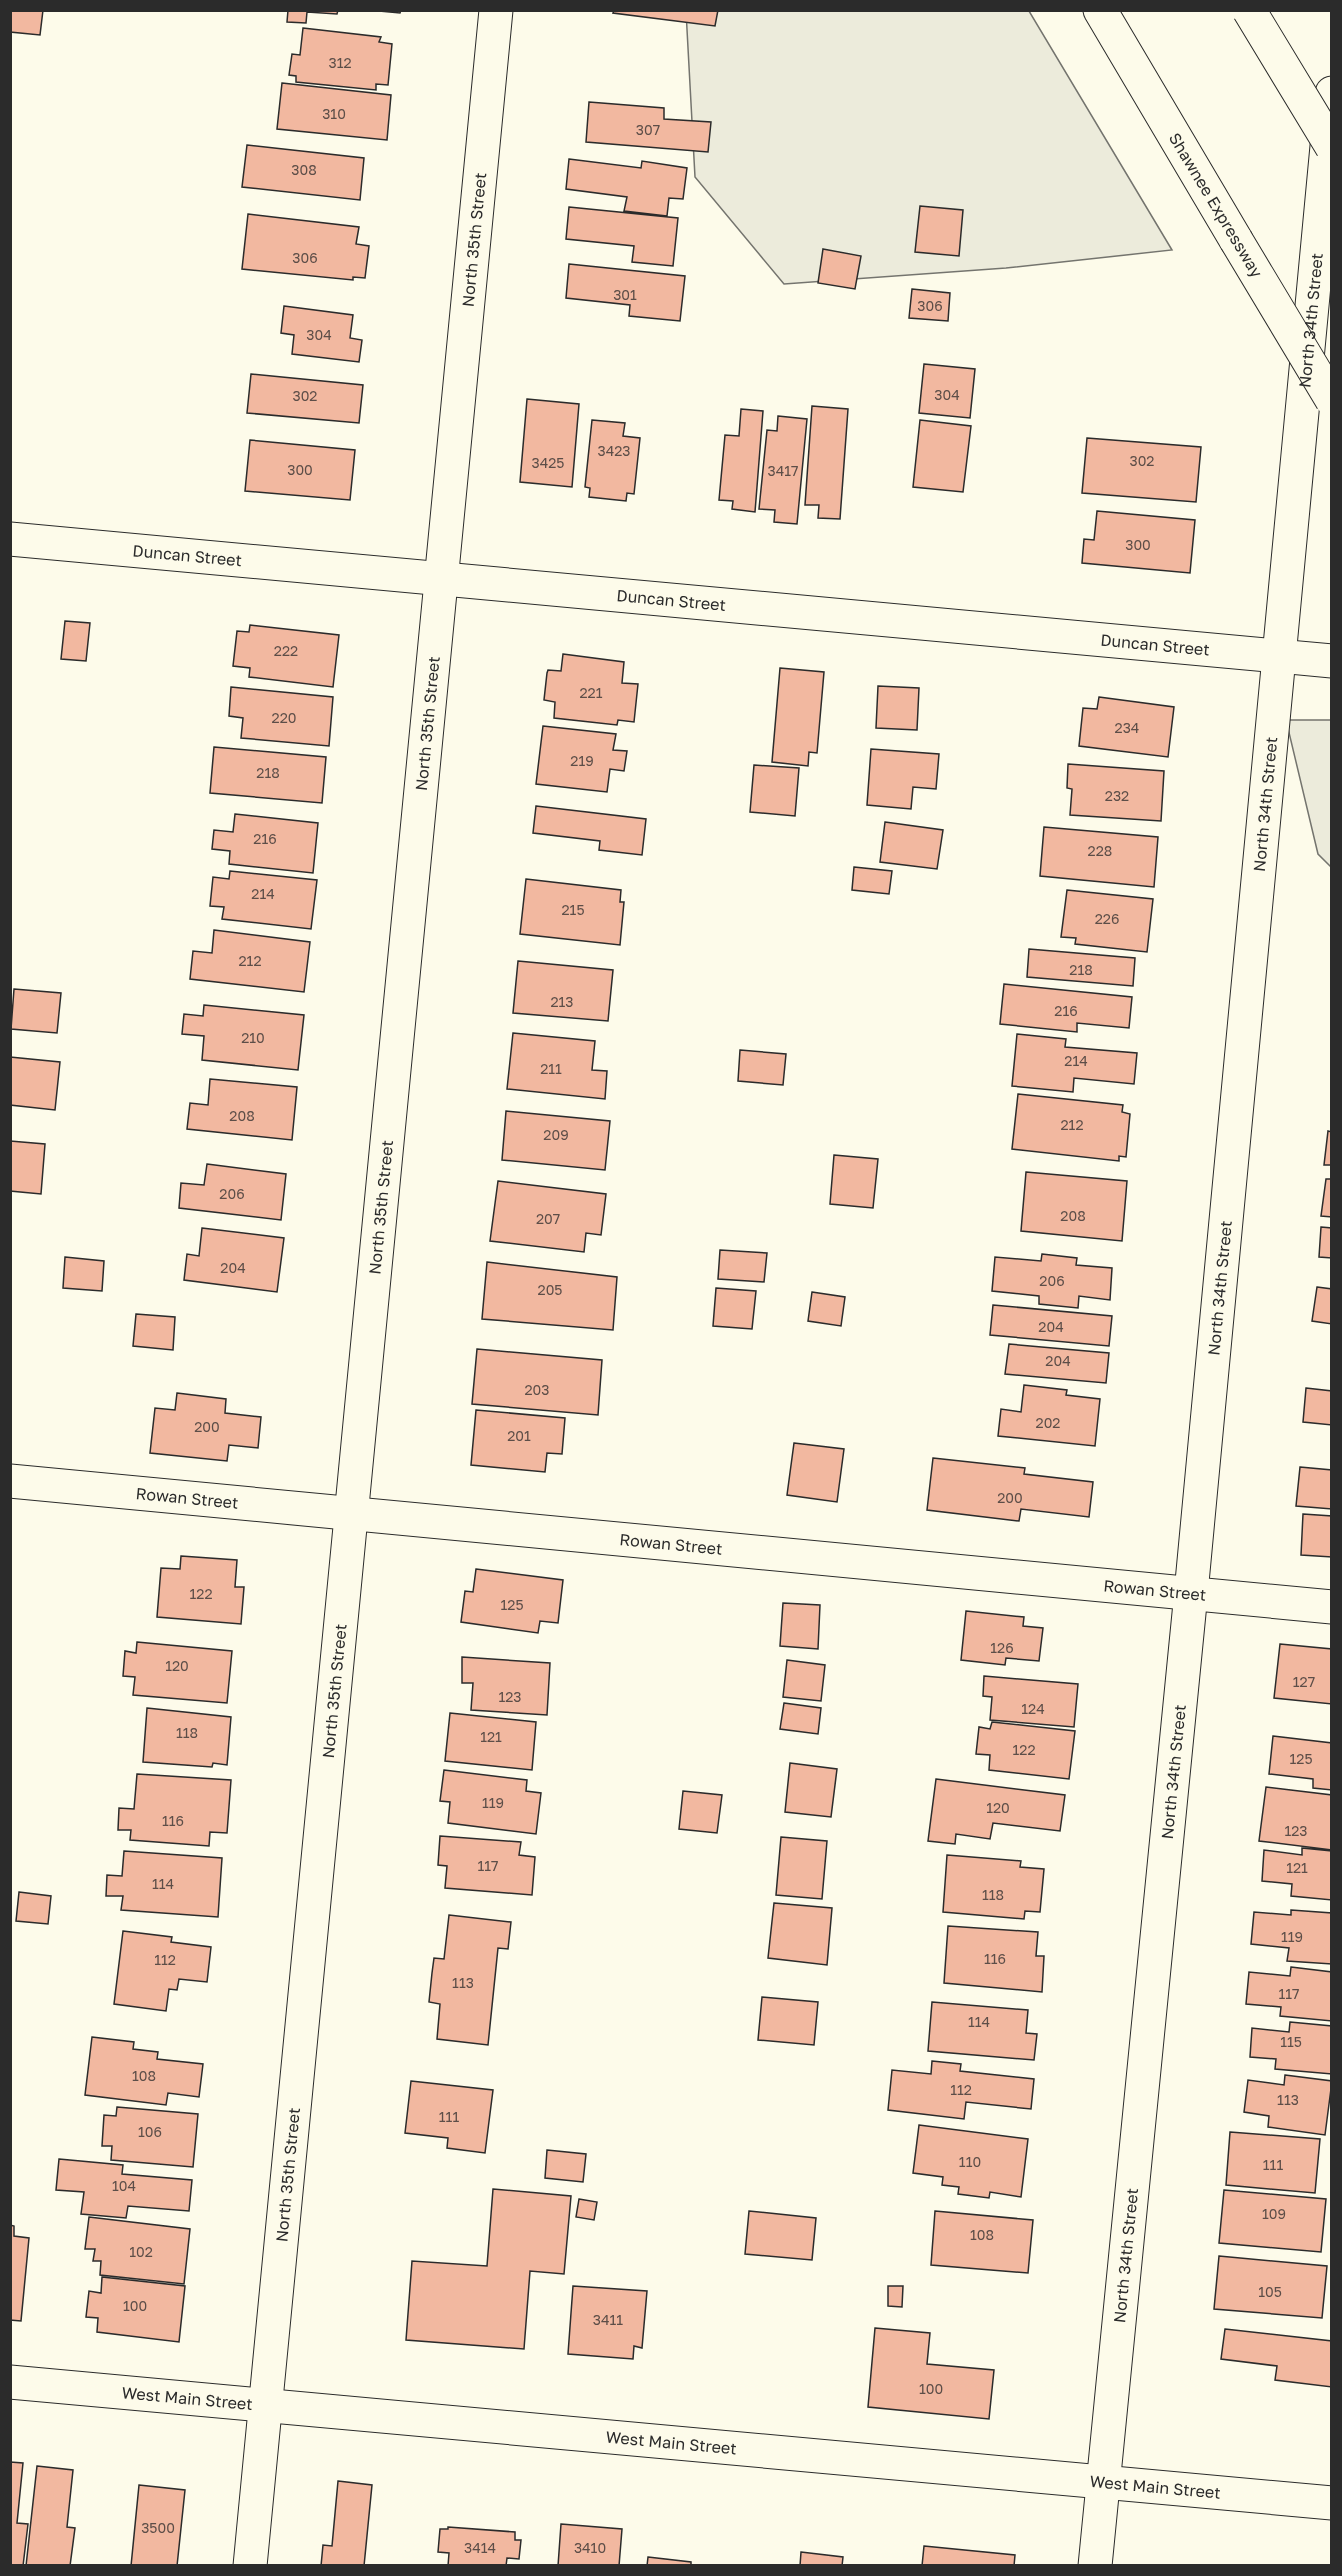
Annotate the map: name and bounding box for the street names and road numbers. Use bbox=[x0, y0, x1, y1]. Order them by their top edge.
street label: Shawnee Expressway bbox=[1165, 129, 1267, 281]
street label: North 35th Street bbox=[457, 172, 490, 308]
street label: North 34th Street bbox=[1294, 252, 1327, 389]
street label: Duncan Street bbox=[132, 540, 243, 570]
street label: Duncan Street bbox=[616, 585, 727, 615]
street label: Duncan Street bbox=[1100, 630, 1211, 660]
street label: North 35th Street bbox=[411, 655, 444, 792]
street label: North 34th Street bbox=[1249, 736, 1281, 873]
street label: North 35th Street bbox=[364, 1139, 397, 1275]
street label: North 34th Street bbox=[1203, 1220, 1236, 1356]
street label: Rowan Street bbox=[135, 1483, 239, 1513]
street label: Rowan Street bbox=[619, 1529, 723, 1559]
street label: Rowan Street bbox=[1103, 1575, 1207, 1605]
street label: North 35th Street bbox=[318, 1623, 351, 1759]
street label: North 34th Street bbox=[1157, 1703, 1190, 1840]
street label: North 35th Street bbox=[271, 2107, 304, 2243]
street label: North 34th Street bbox=[1109, 2187, 1142, 2324]
street label: West Main Street bbox=[121, 2382, 254, 2414]
street label: West Main Street bbox=[605, 2427, 738, 2458]
street label: West Main Street bbox=[1089, 2471, 1221, 2503]

